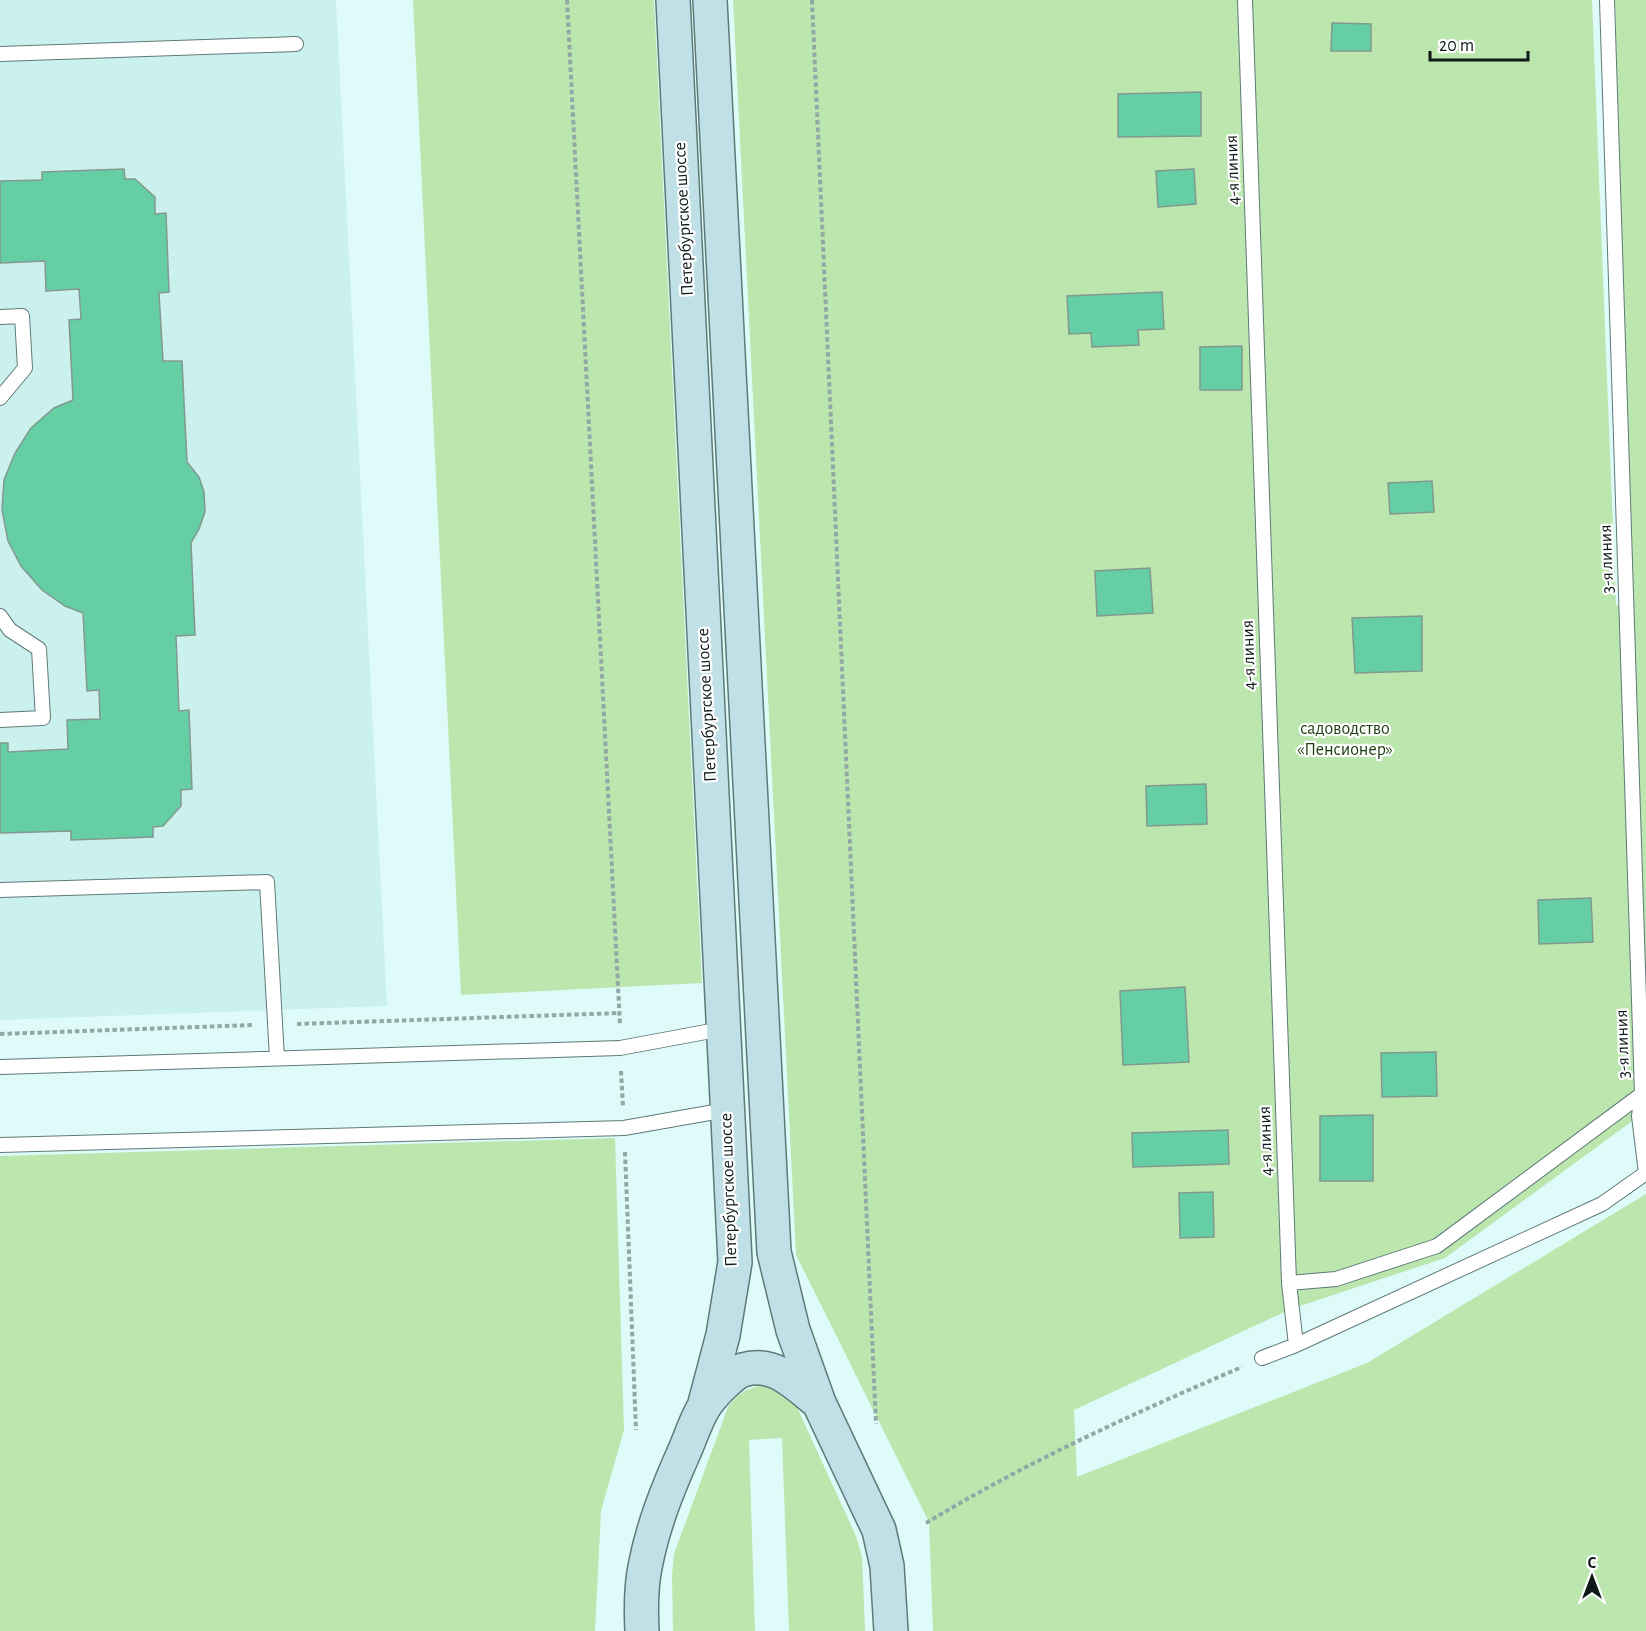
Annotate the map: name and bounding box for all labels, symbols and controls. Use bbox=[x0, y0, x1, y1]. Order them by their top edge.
scale bar bbox=[1430, 24, 1528, 62]
text: 20 m bbox=[1439, 37, 1474, 55]
street label: 4-я линия bbox=[1223, 135, 1243, 205]
street label: Петербургское шоссе bbox=[670, 142, 697, 296]
street label: 3-я линия bbox=[1597, 524, 1617, 594]
street label: 4-я линия bbox=[1239, 620, 1259, 690]
street label: Петербургское шоссе bbox=[693, 628, 720, 782]
park label: садоводство «Пенсионер» bbox=[1297, 720, 1393, 759]
street label: 3-я линия bbox=[1613, 1009, 1633, 1079]
street label: 4-я линия bbox=[1256, 1106, 1276, 1176]
street label: Петербургское шоссе bbox=[716, 1113, 741, 1267]
north arrow bbox=[1562, 1547, 1622, 1607]
text: С bbox=[1588, 1555, 1597, 1571]

